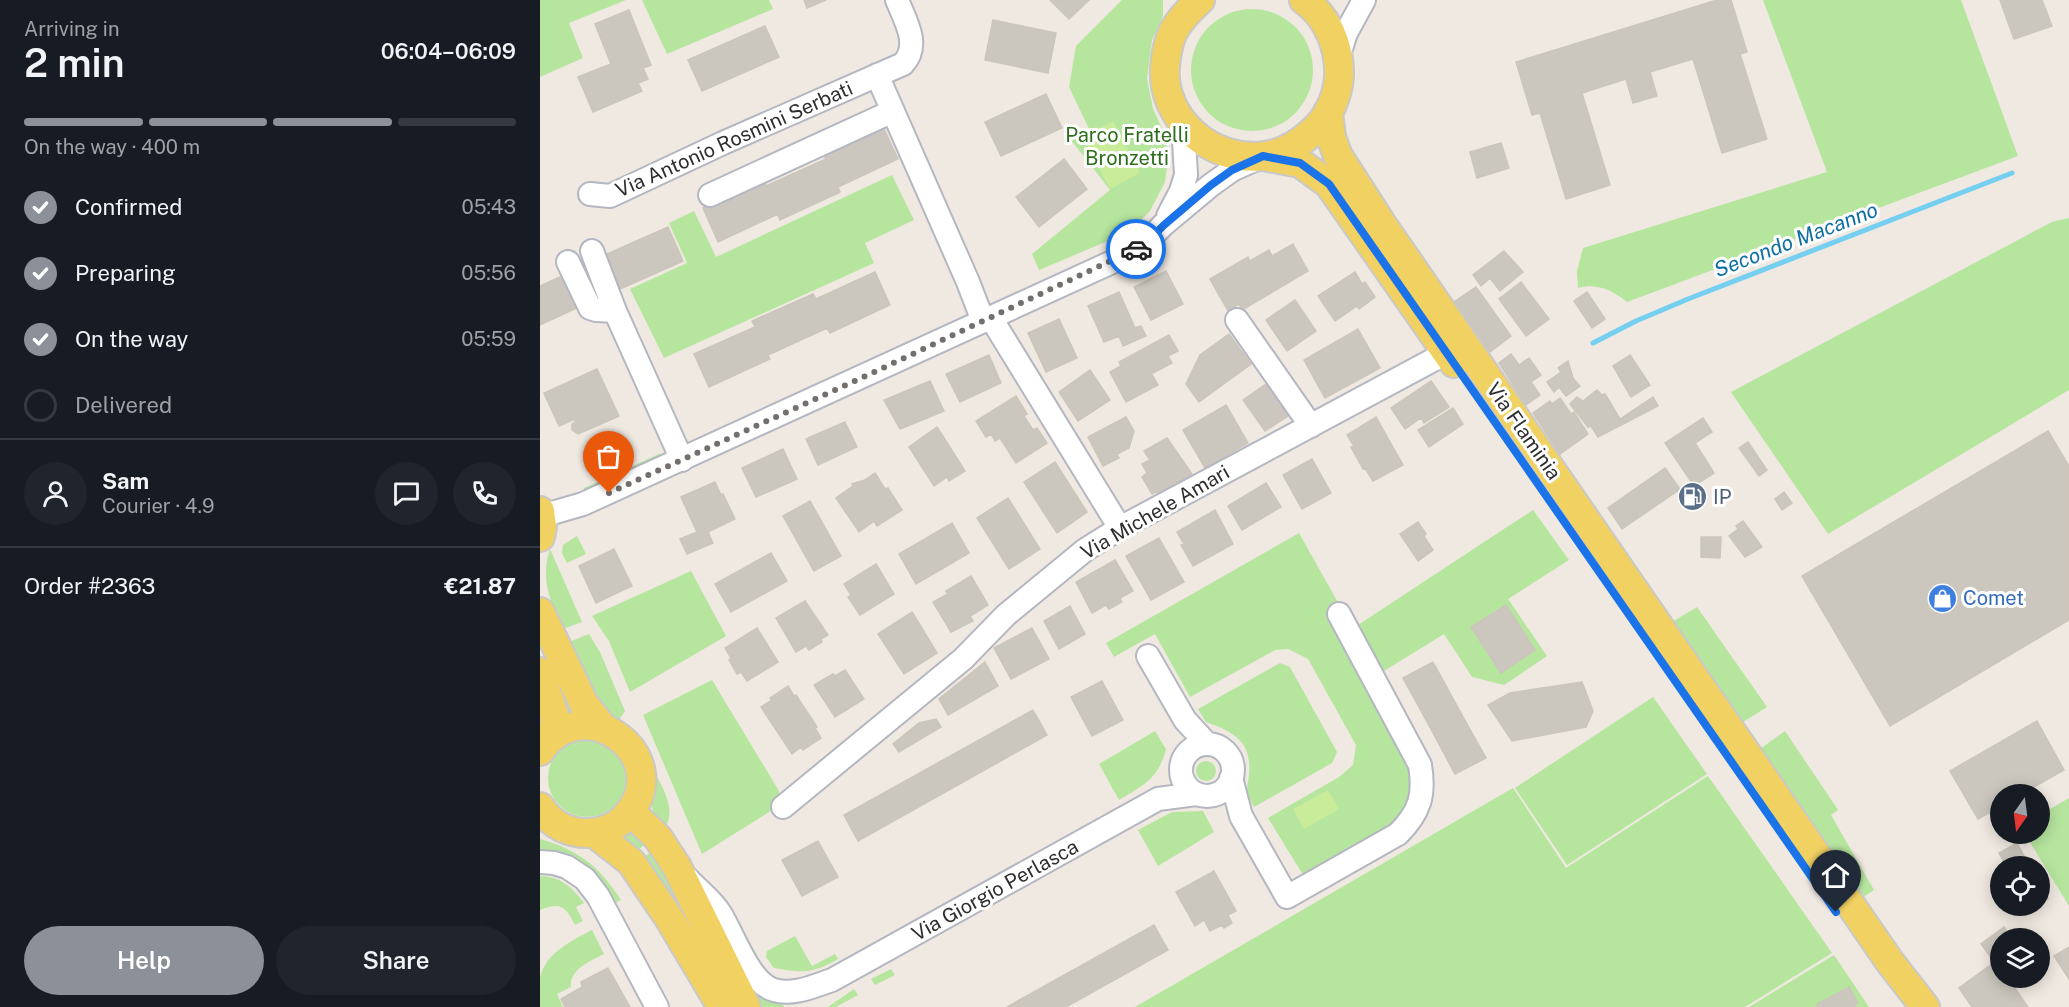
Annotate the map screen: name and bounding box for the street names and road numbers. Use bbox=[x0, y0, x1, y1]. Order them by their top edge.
street label: Via Antonio Rosmini Serbati bbox=[612, 76, 856, 202]
street label: Via Flaminia bbox=[1482, 378, 1566, 484]
street label: Via Michele Amari bbox=[1076, 460, 1234, 564]
street label: Via Giorgio Perlasca bbox=[908, 834, 1082, 946]

